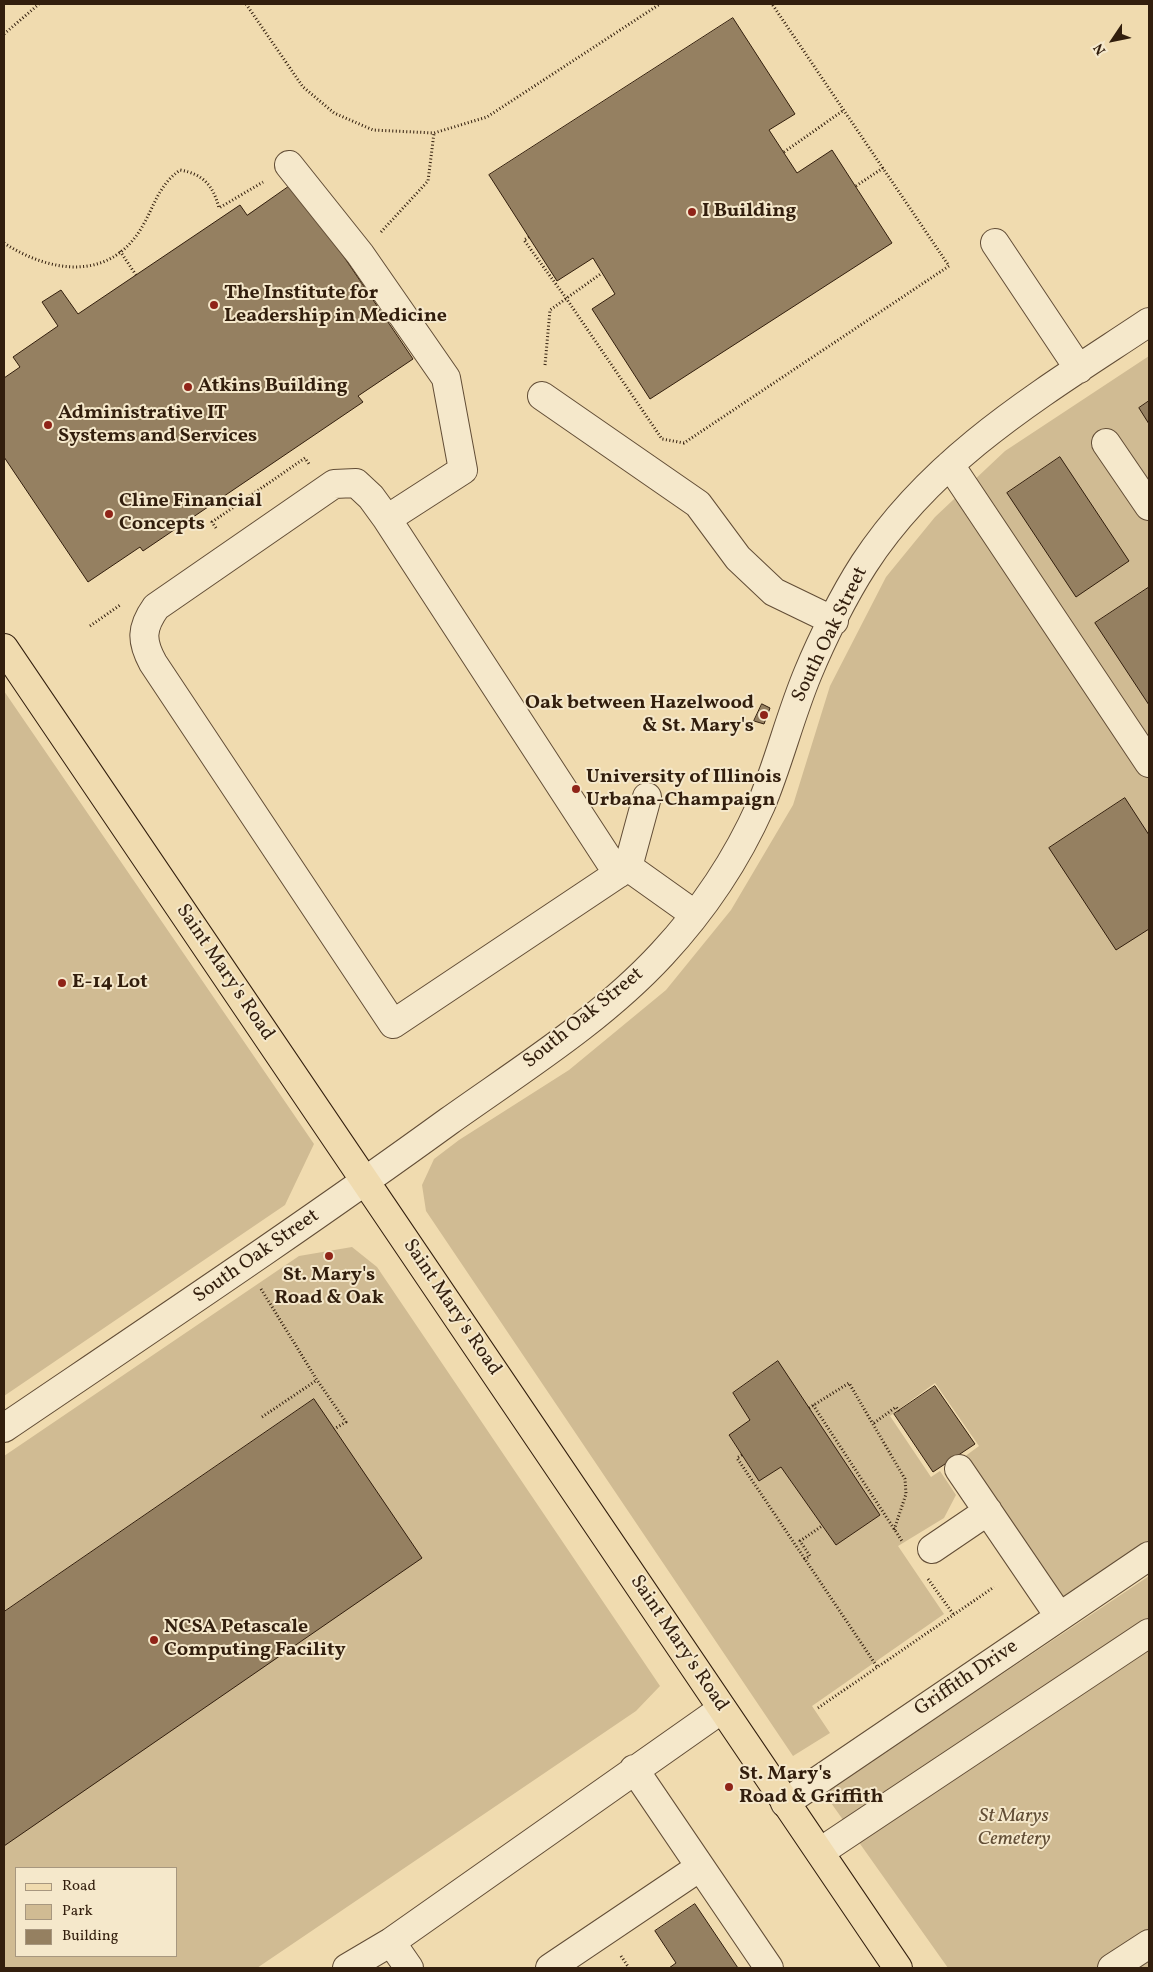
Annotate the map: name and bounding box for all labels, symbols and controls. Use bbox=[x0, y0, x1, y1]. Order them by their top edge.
north arrow bbox=[1088, 15, 1138, 65]
text: N bbox=[1089, 39, 1111, 58]
place label: I Building bbox=[702, 200, 796, 224]
marker: I Building bbox=[686, 206, 698, 218]
place label: The Institute for Leadership in Medicine bbox=[224, 282, 447, 329]
marker: The Institute for Leadership in Medicine bbox=[208, 299, 220, 311]
place label: Atkins Building bbox=[198, 375, 348, 399]
marker: Atkins Building bbox=[182, 381, 194, 393]
place label: Administrative IT Systems and Services bbox=[58, 402, 257, 449]
marker: Administrative IT Systems and Services bbox=[42, 419, 54, 431]
place label: Cline Financial Concepts bbox=[119, 490, 262, 537]
marker: Cline Financial Concepts bbox=[103, 508, 115, 520]
street label: South Oak Street bbox=[788, 563, 874, 707]
place label: Oak between Hazelwood & St. Mary's bbox=[525, 692, 754, 739]
marker: Oak between Hazelwood & St. Mary's bbox=[758, 709, 770, 721]
place label: University of Illinois Urbana-Champaign bbox=[586, 766, 781, 813]
marker: University of Illinois Urbana-Champaign bbox=[570, 783, 582, 795]
street label: Saint Mary's Road bbox=[169, 900, 279, 1046]
street label: South Oak Street bbox=[519, 963, 649, 1075]
place label: E-14 Lot bbox=[72, 971, 148, 995]
marker: E-14 Lot bbox=[56, 977, 68, 989]
street label: South Oak Street bbox=[190, 1205, 324, 1309]
street label: Saint Mary's Road bbox=[396, 1235, 506, 1381]
marker: St. Mary's Road & Oak bbox=[323, 1250, 335, 1262]
place label: St. Mary's Road & Oak bbox=[274, 1264, 384, 1311]
street label: Saint Mary's Road bbox=[623, 1571, 733, 1717]
place label: NCSA Petascale Computing Facility bbox=[164, 1616, 346, 1663]
marker: NCSA Petascale Computing Facility bbox=[148, 1634, 160, 1646]
street label: Griffith Drive bbox=[911, 1636, 1023, 1722]
place label: St. Mary's Road & Griffith bbox=[739, 1763, 883, 1810]
marker: St. Mary's Road & Griffith bbox=[723, 1781, 735, 1793]
park label: St Marys Cemetery bbox=[978, 1805, 1050, 1852]
legend bbox=[15, 1867, 178, 1957]
text: Road bbox=[62, 1876, 96, 1897]
text: Park bbox=[62, 1901, 93, 1922]
text: Building bbox=[62, 1926, 118, 1947]

